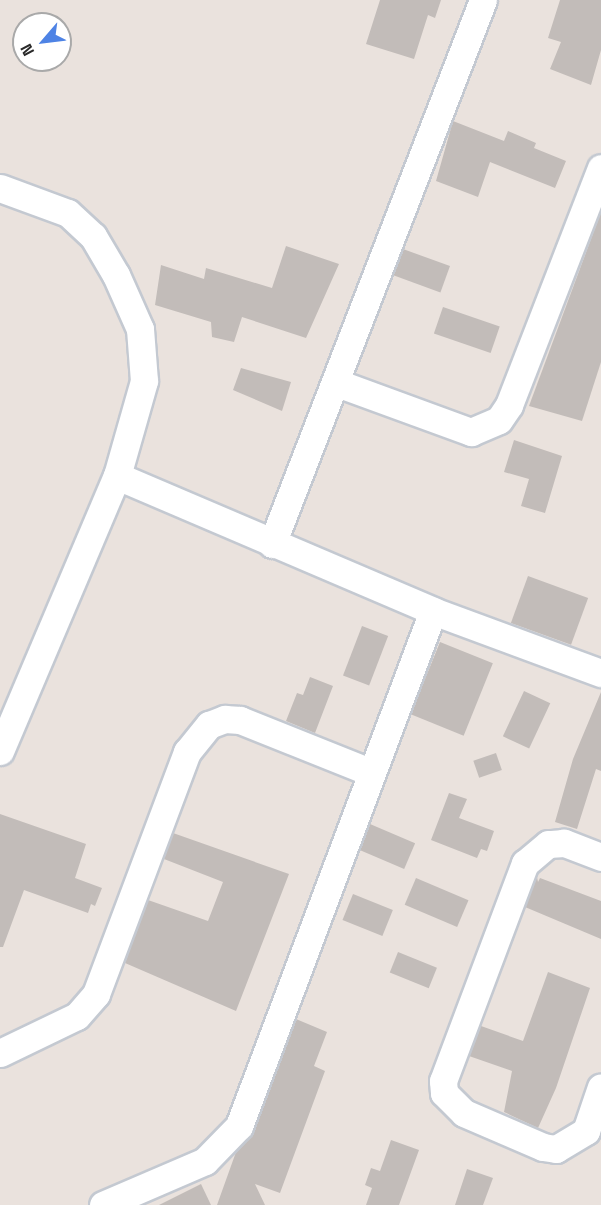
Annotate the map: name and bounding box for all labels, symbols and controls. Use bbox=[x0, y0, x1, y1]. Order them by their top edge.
north arrow bbox=[12, 12, 72, 72]
text: N bbox=[16, 40, 39, 59]

